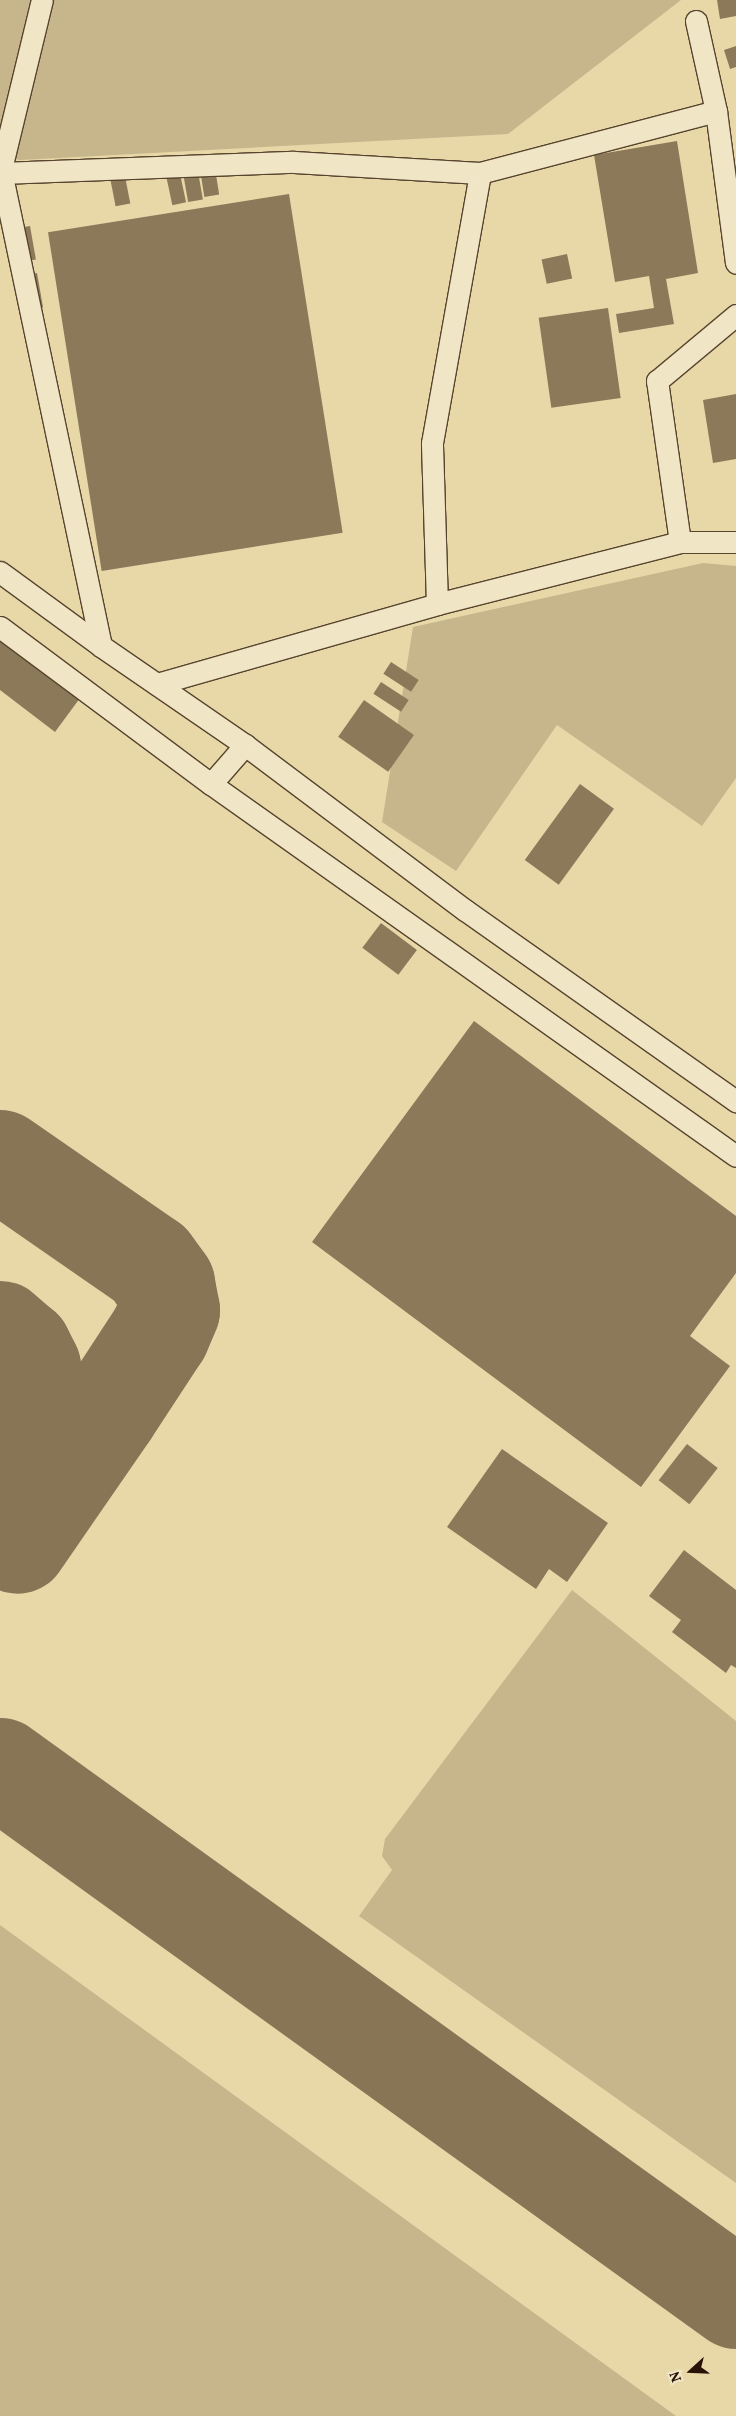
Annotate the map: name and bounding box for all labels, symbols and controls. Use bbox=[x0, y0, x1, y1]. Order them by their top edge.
north arrow bbox=[666, 2346, 716, 2396]
text: N bbox=[666, 2368, 687, 2384]

